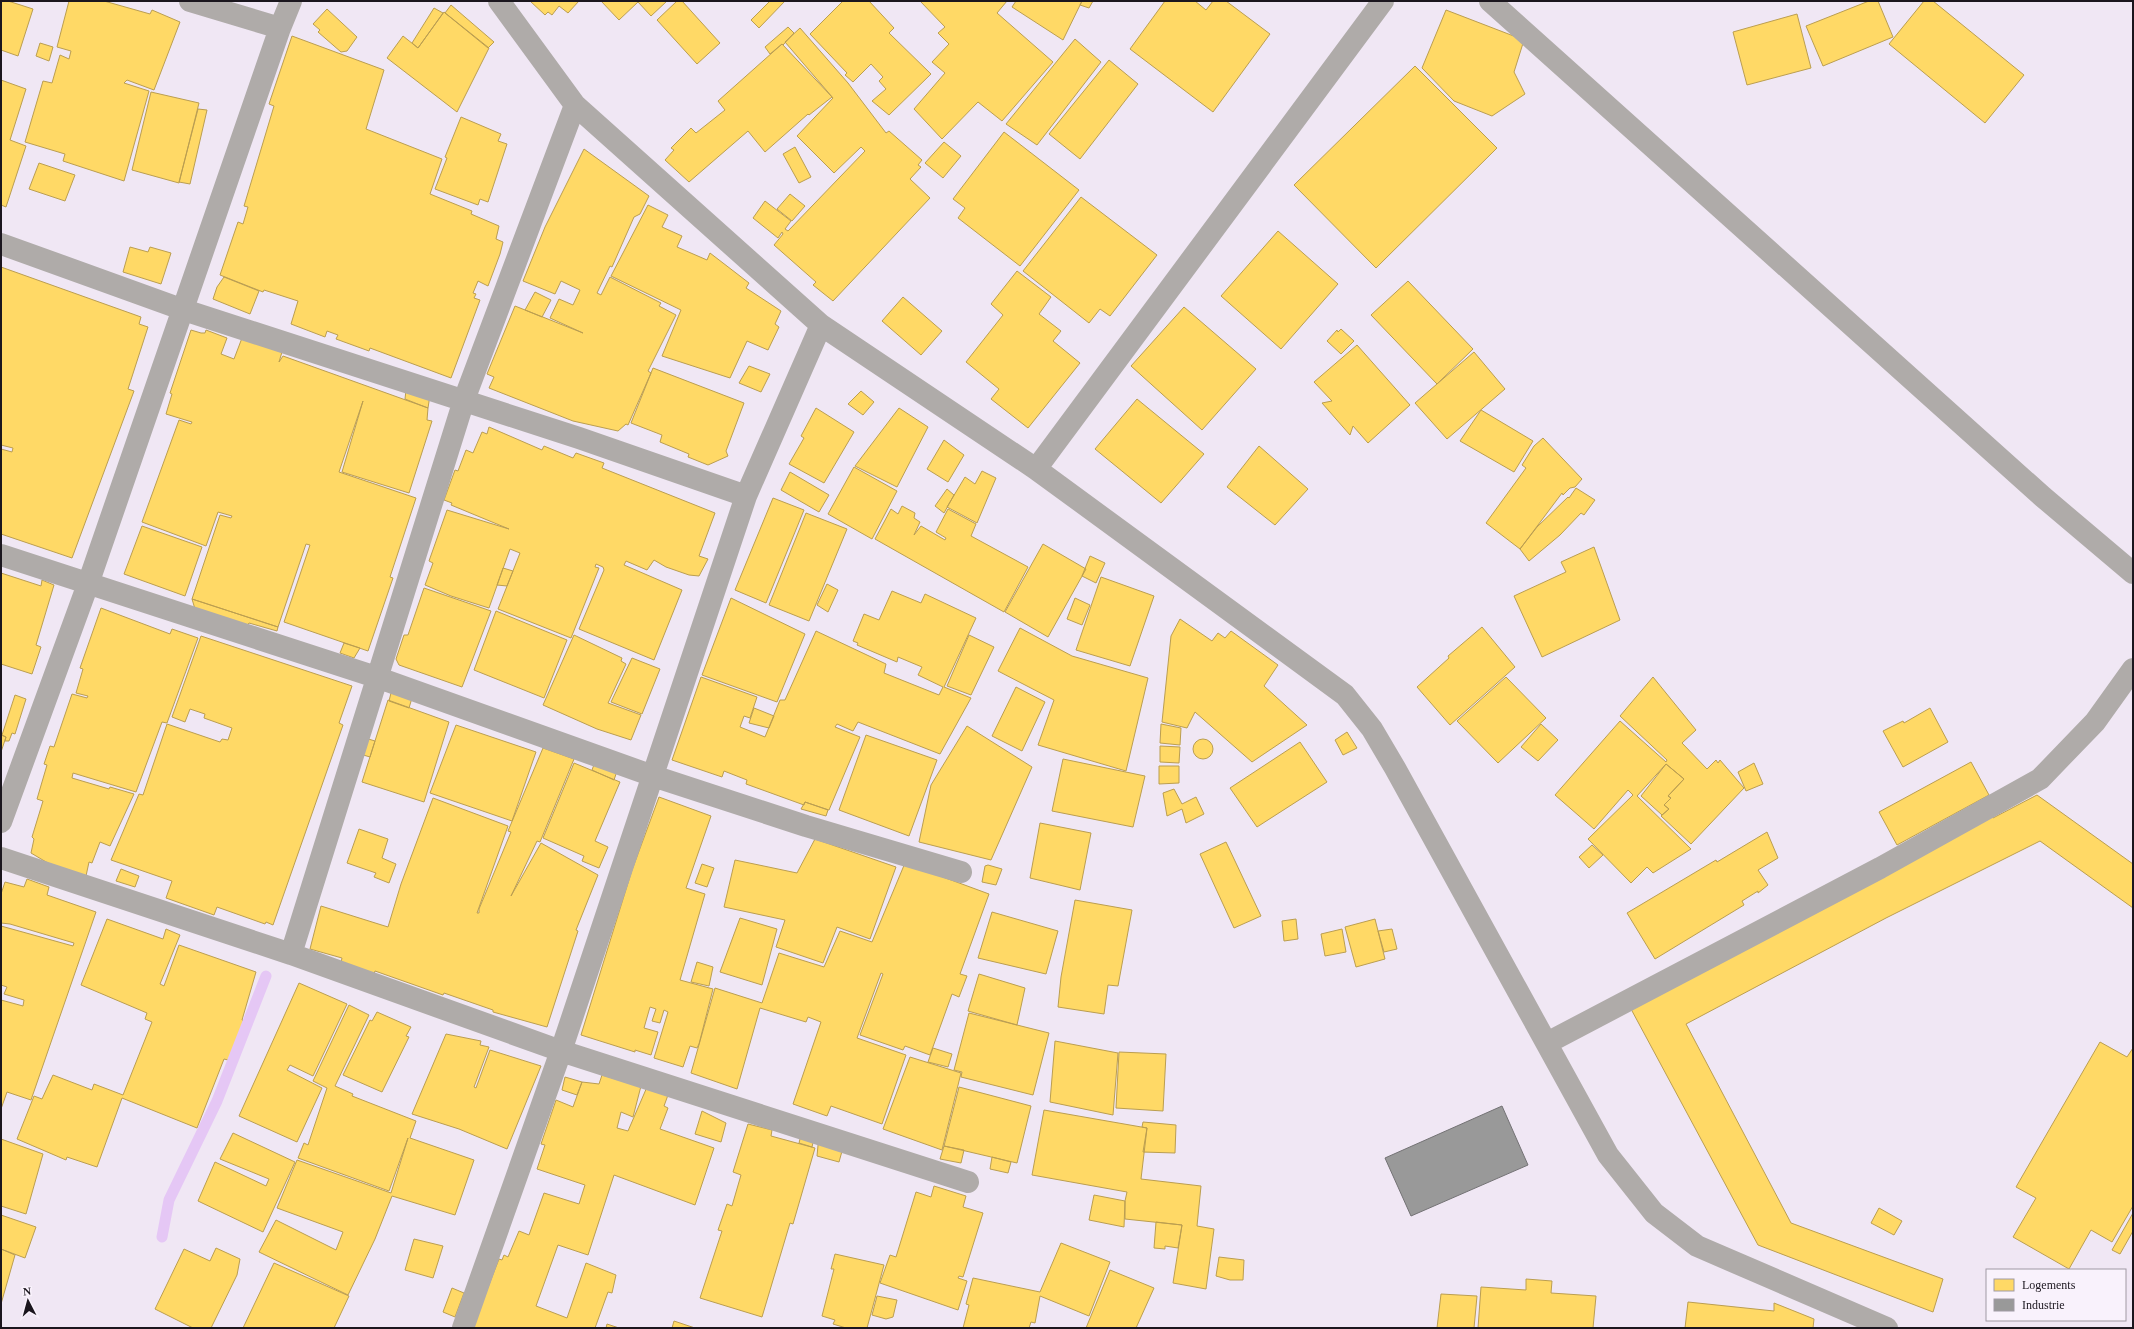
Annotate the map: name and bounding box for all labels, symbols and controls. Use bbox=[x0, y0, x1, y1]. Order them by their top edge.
legend bbox=[1986, 1269, 2126, 1321]
text: Logements bbox=[2022, 1278, 2076, 1292]
north arrow bbox=[8, 1281, 48, 1321]
text: N bbox=[22, 1285, 32, 1297]
text: Industrie bbox=[2022, 1298, 2065, 1312]

